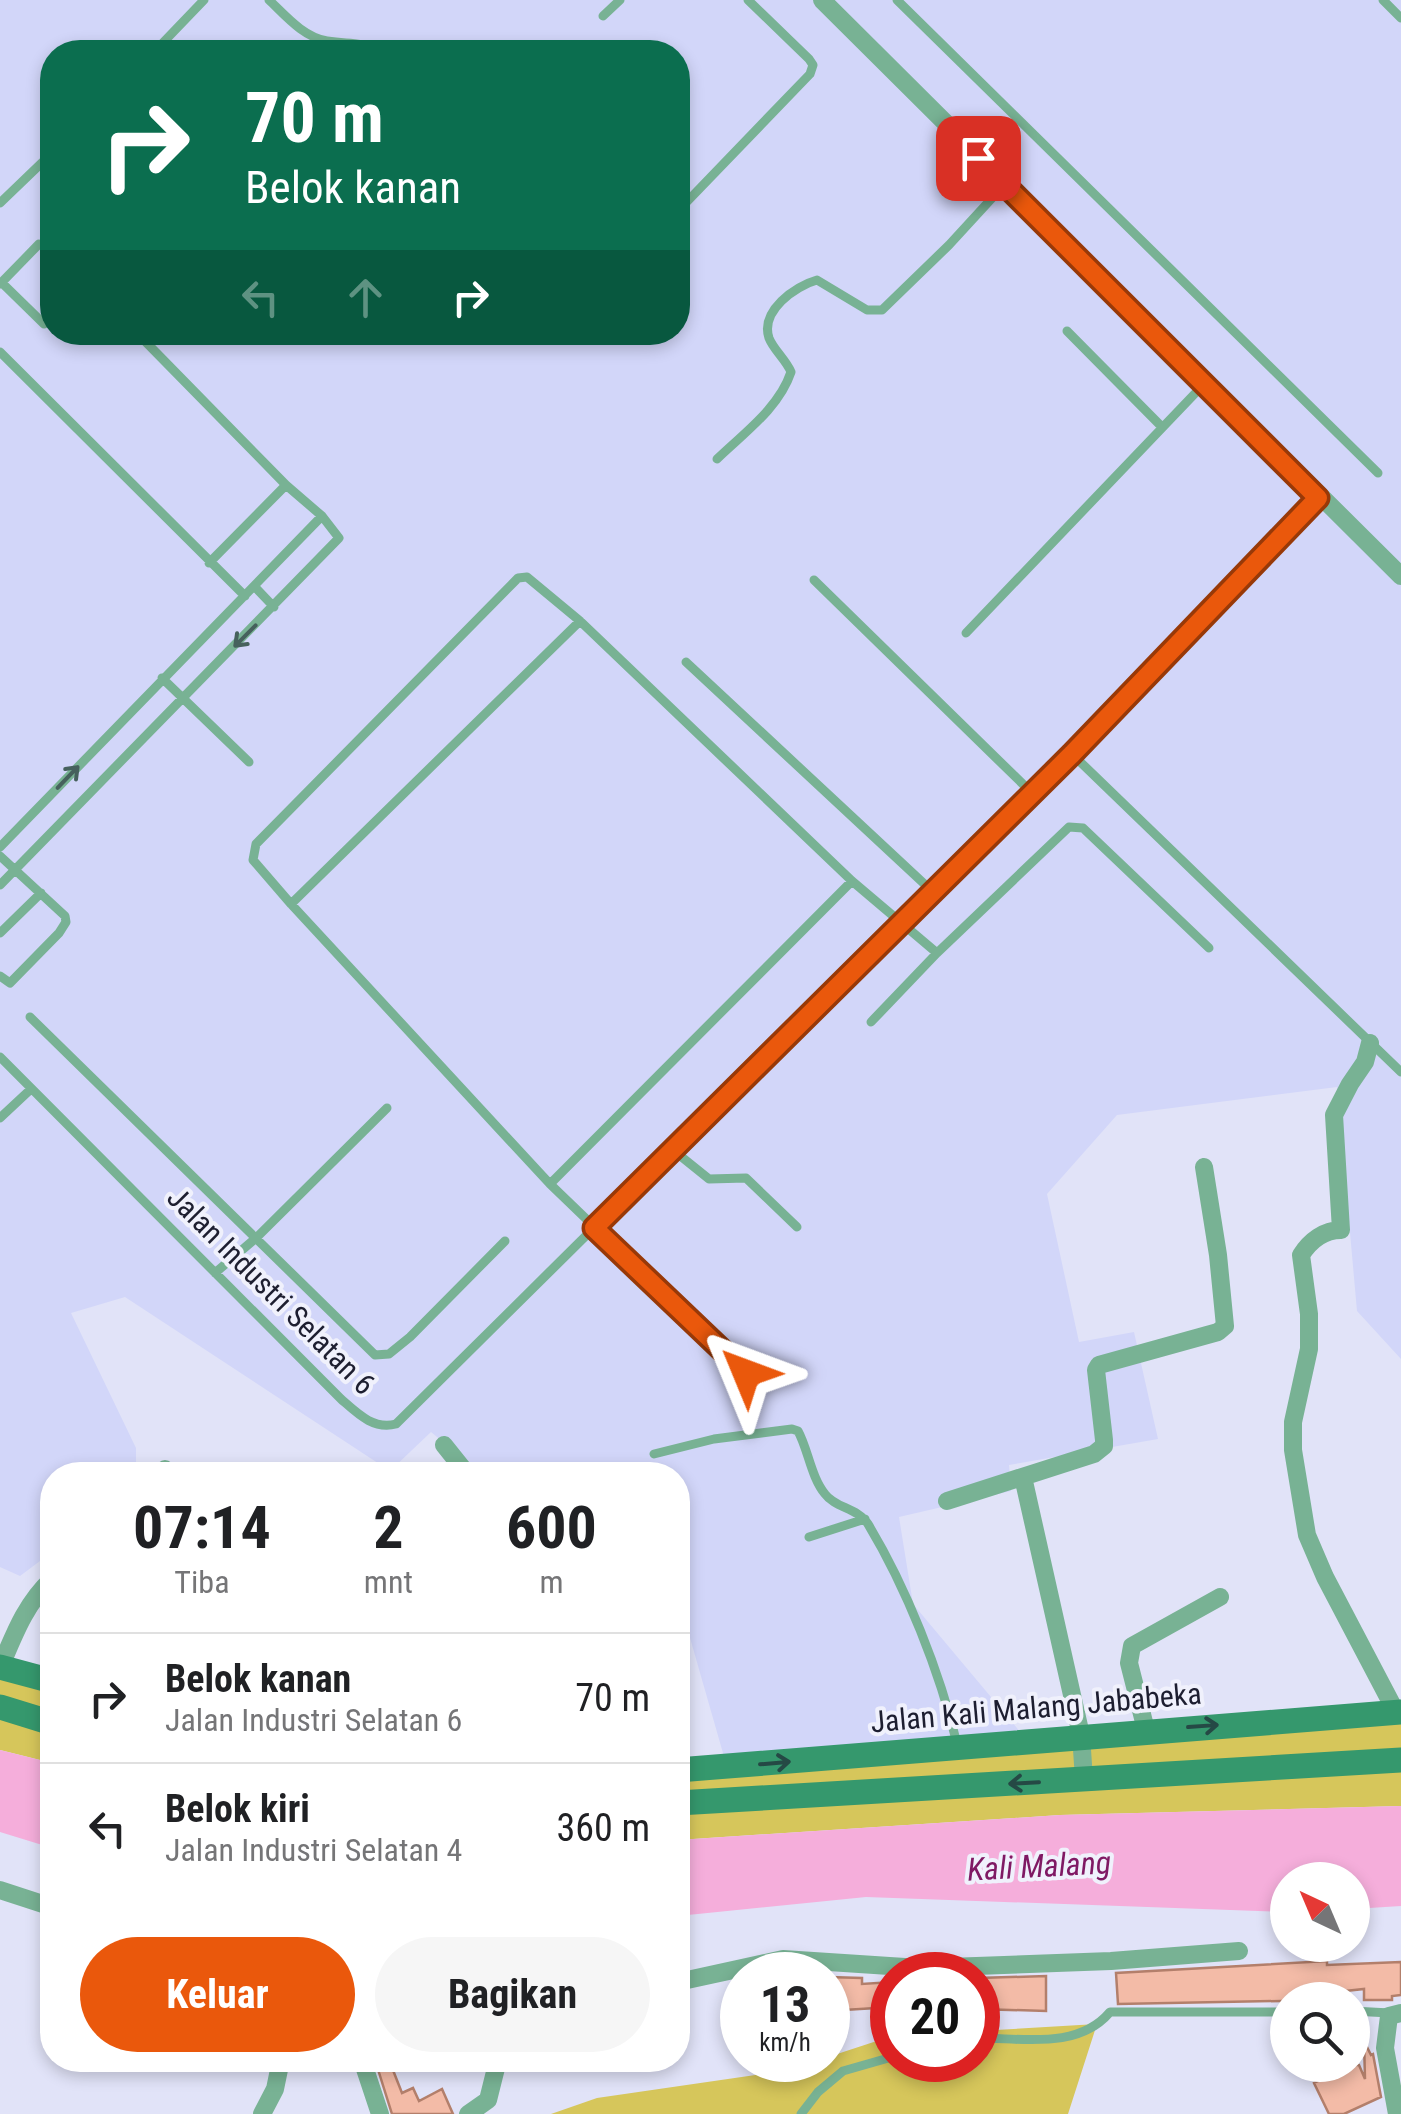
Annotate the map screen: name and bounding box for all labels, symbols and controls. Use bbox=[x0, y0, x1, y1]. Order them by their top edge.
text: 70 m bbox=[245, 77, 384, 159]
icon: right bbox=[80, 80, 210, 210]
pin bbox=[936, 116, 1021, 201]
icon: arrive bbox=[951, 131, 1006, 186]
text: Belok kanan bbox=[245, 161, 461, 214]
icon: left bbox=[233, 270, 288, 325]
icon: ahead bbox=[338, 270, 393, 325]
icon: right bbox=[443, 270, 498, 325]
one-way arrow bbox=[233, 623, 257, 647]
one-way arrow bbox=[55, 765, 79, 789]
street label: Jalan Industri Selatan 6 bbox=[160, 1180, 382, 1402]
position arrow bbox=[694, 1321, 798, 1425]
text: 07:14 bbox=[133, 1492, 271, 1563]
text: 2 bbox=[373, 1492, 404, 1563]
text: 600 bbox=[506, 1492, 597, 1563]
text: Tiba bbox=[174, 1563, 229, 1601]
text: mnt bbox=[364, 1563, 413, 1601]
text: m bbox=[539, 1563, 563, 1601]
text: Belok kanan bbox=[165, 1657, 351, 1701]
icon: right bbox=[80, 1671, 135, 1726]
text: 70 m bbox=[575, 1676, 650, 1720]
street label: Jalan Kali Malang Jababeka bbox=[869, 1676, 1203, 1739]
text: Jalan Industri Selatan 6 bbox=[165, 1701, 462, 1739]
one-way arrow bbox=[1187, 1716, 1219, 1735]
one-way arrow bbox=[758, 1753, 790, 1772]
one-way arrow bbox=[1009, 1774, 1041, 1793]
text: Belok kiri bbox=[165, 1787, 310, 1831]
icon: left bbox=[80, 1801, 135, 1856]
text: 360 m bbox=[556, 1806, 650, 1850]
text: Jalan Industri Selatan 4 bbox=[165, 1831, 462, 1869]
water label: Kali Malang bbox=[966, 1843, 1112, 1889]
north arrow bbox=[1270, 1862, 1370, 1962]
map controls bbox=[1270, 1862, 1370, 2082]
button: Keluar bbox=[80, 1937, 355, 2052]
button: Bagikan bbox=[375, 1937, 650, 2052]
speed limit sign: 20 bbox=[870, 1952, 1000, 2082]
text: 13 bbox=[760, 1976, 810, 2034]
button: search bbox=[1270, 1982, 1370, 2082]
text: km/h bbox=[759, 2028, 811, 2057]

